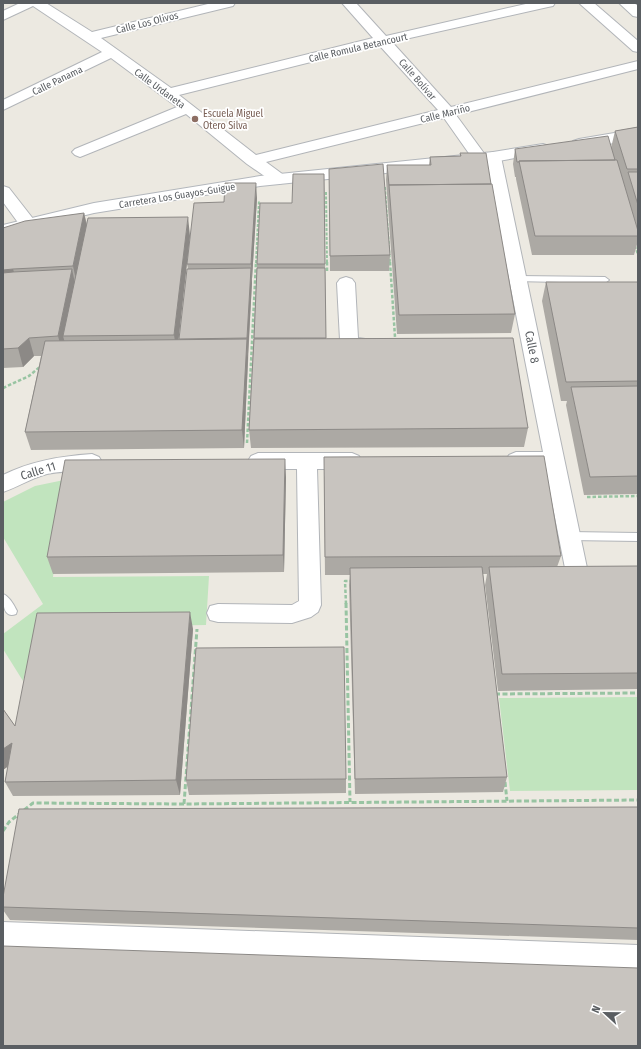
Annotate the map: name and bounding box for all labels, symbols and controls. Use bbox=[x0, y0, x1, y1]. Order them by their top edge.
street label: Calle Los Olivos bbox=[115, 9, 180, 37]
street label: Calle Romula Betancourt bbox=[308, 31, 409, 65]
street label: Calle Bolivar bbox=[396, 57, 439, 103]
street label: Calle Panama bbox=[30, 63, 85, 98]
street label: Calle Urdaneta bbox=[132, 66, 187, 111]
street label: Calle Mariño bbox=[419, 102, 471, 126]
place label: Escuela Miguel Otero Silva bbox=[203, 108, 264, 132]
marker: Escuela Miguel Otero Silva bbox=[190, 114, 200, 124]
street label: Carretera Los Guayos-Guigue bbox=[118, 181, 236, 211]
street label: Calle 8 bbox=[522, 330, 542, 364]
street label: Calle 11 bbox=[19, 459, 57, 483]
north arrow bbox=[585, 993, 625, 1033]
text: N bbox=[589, 1004, 603, 1015]

